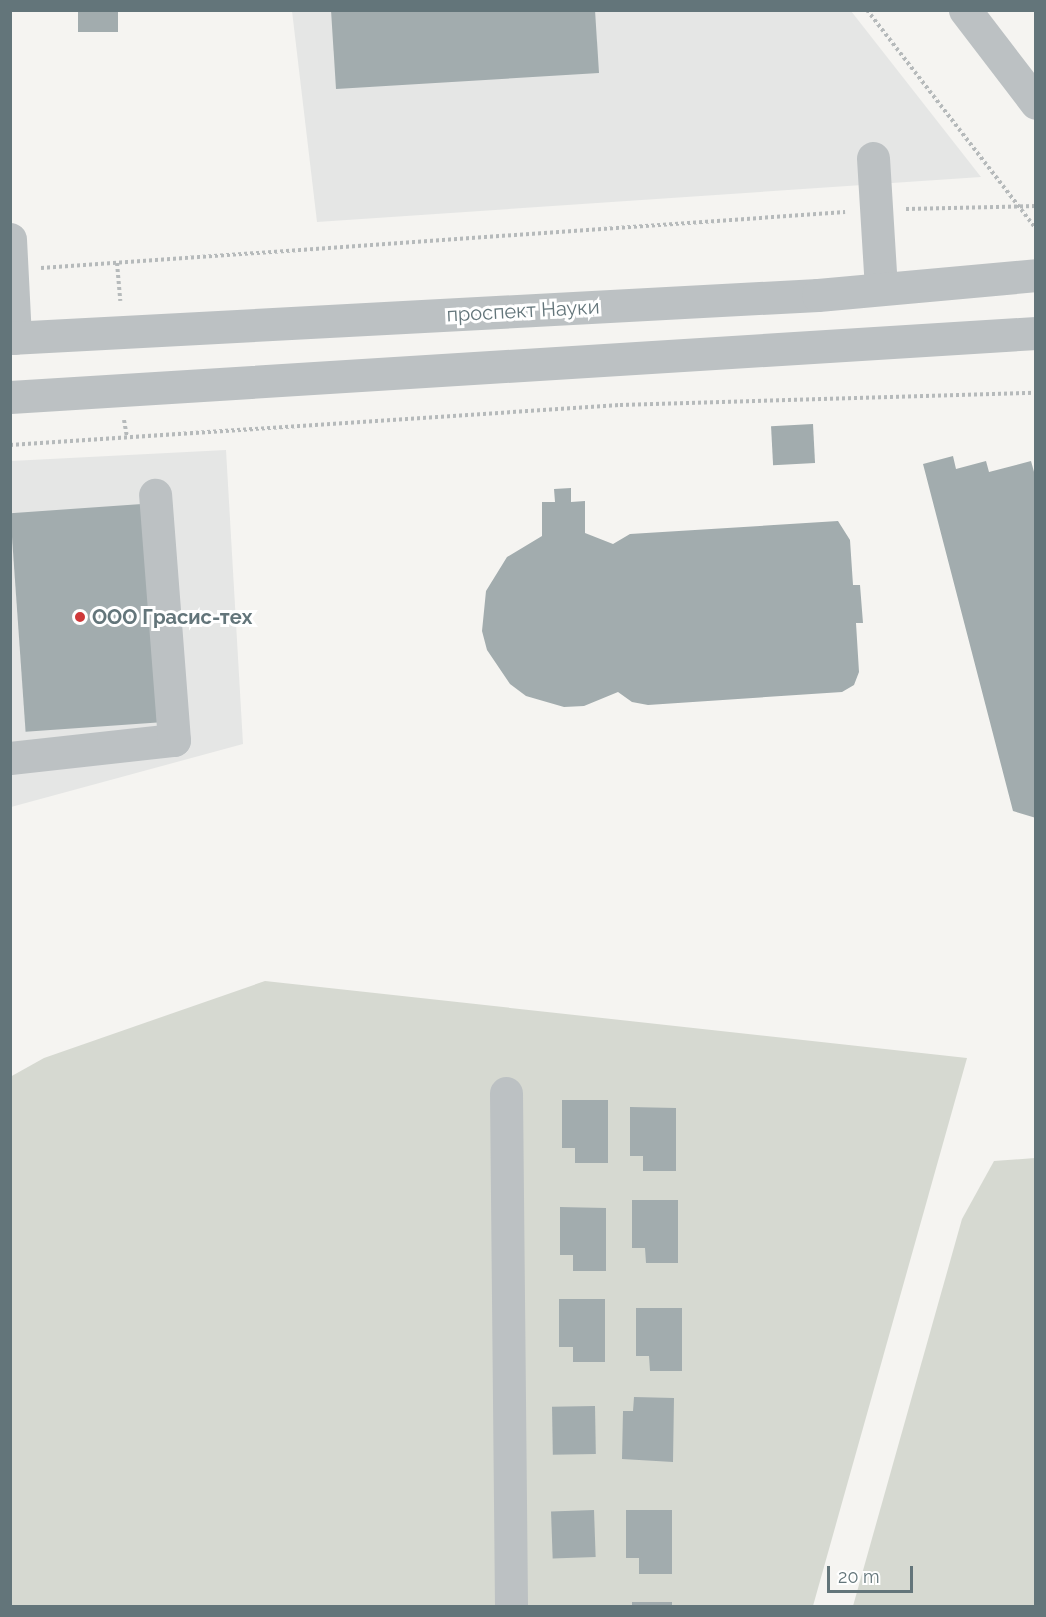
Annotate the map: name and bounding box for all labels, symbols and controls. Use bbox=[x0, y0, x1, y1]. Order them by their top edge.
street label: проспект Науки bbox=[446, 295, 600, 327]
place label: ООО Грасис-тех bbox=[92, 605, 252, 629]
marker: ООО Грасис-тех bbox=[73, 610, 87, 624]
scale bar bbox=[830, 1554, 916, 1592]
text: 20 m bbox=[838, 1566, 880, 1587]

